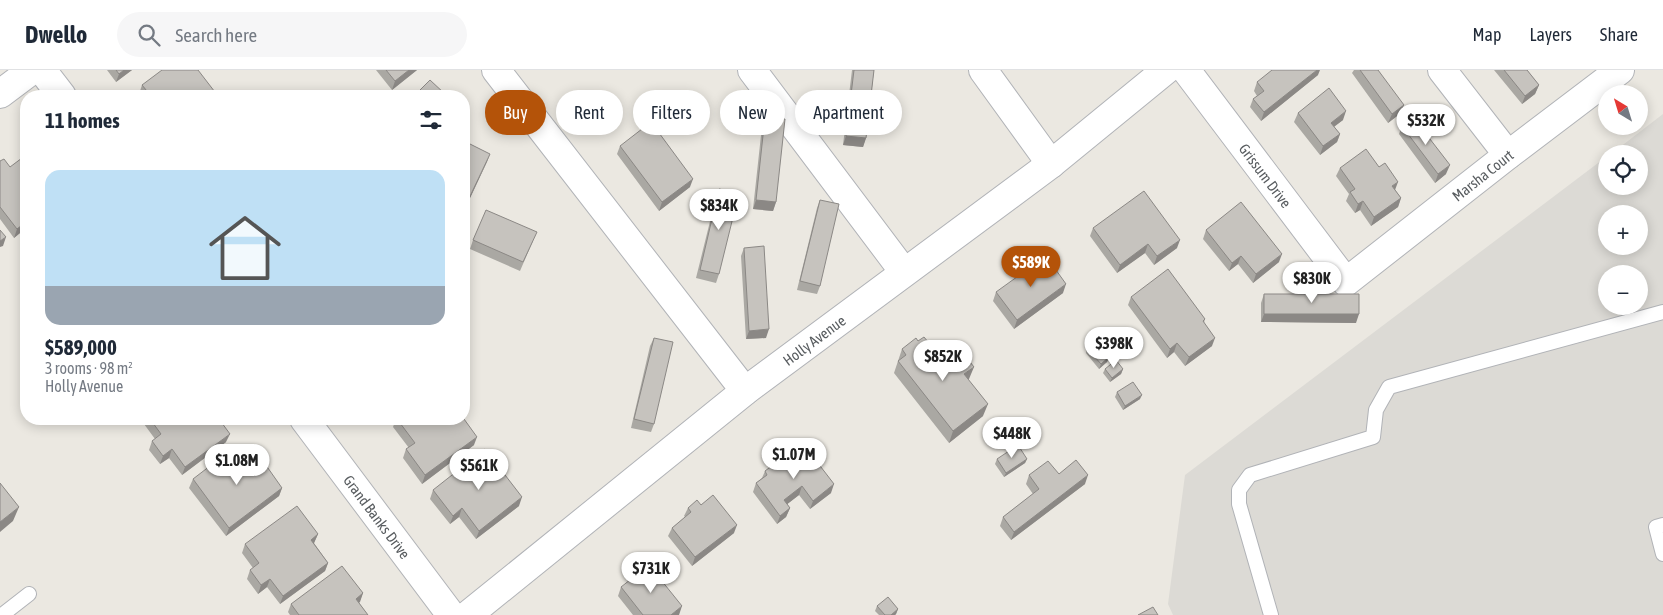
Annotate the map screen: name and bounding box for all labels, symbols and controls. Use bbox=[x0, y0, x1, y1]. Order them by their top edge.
search box bbox=[117, 12, 467, 57]
text: Dwello bbox=[25, 21, 87, 48]
icon: search bbox=[135, 21, 163, 49]
text: Search here bbox=[175, 24, 257, 46]
text: Map bbox=[1472, 24, 1501, 45]
text: Layers bbox=[1529, 24, 1572, 45]
text: Share bbox=[1600, 24, 1638, 45]
north arrow bbox=[1598, 85, 1648, 135]
map controls bbox=[1598, 85, 1648, 315]
chip: Buy bbox=[485, 90, 546, 135]
chip: Rent bbox=[556, 90, 623, 135]
chip: Filters bbox=[633, 90, 710, 135]
chip: New bbox=[720, 90, 785, 135]
chip: Apartment bbox=[795, 90, 902, 135]
pin: $532K bbox=[1391, 104, 1461, 146]
icon: filters bbox=[417, 106, 445, 134]
text: 11 homes bbox=[45, 108, 120, 132]
text: $532K bbox=[1407, 111, 1445, 129]
street label: Grissum Drive bbox=[1236, 140, 1295, 211]
button: locate bbox=[1598, 145, 1648, 195]
street label: Marsha Court bbox=[1449, 146, 1516, 204]
pin: $834K bbox=[684, 189, 754, 231]
text: $834K bbox=[700, 196, 738, 214]
icon: home bbox=[200, 203, 290, 293]
button: + bbox=[1598, 205, 1648, 255]
pin: $589K bbox=[996, 246, 1066, 288]
text: $589K bbox=[1012, 253, 1050, 271]
pin: $830K bbox=[1277, 262, 1347, 304]
button: − bbox=[1598, 265, 1648, 315]
text: $830K bbox=[1293, 269, 1331, 287]
street label: Holly Avenue bbox=[779, 311, 849, 369]
pin: $398K bbox=[1079, 326, 1149, 369]
text: $398K bbox=[1095, 334, 1133, 352]
text: $589,000 bbox=[45, 335, 117, 359]
pin: $852K bbox=[908, 340, 978, 382]
text: $852K bbox=[924, 347, 962, 365]
text: 3 rooms · 98 m² bbox=[45, 359, 133, 377]
text: Holly Avenue bbox=[45, 377, 123, 395]
pin: $448K bbox=[977, 416, 1047, 459]
text: $448K bbox=[993, 424, 1031, 442]
pin: $1.07M bbox=[753, 438, 835, 480]
pin: $1.08M bbox=[196, 444, 278, 486]
text: $1.07M bbox=[773, 445, 815, 463]
pin: $561K bbox=[444, 448, 514, 491]
text: $1.08M bbox=[216, 451, 258, 469]
text: $561K bbox=[460, 456, 498, 474]
street label: Grand Banks Drive bbox=[340, 471, 414, 562]
pin: $731K bbox=[616, 552, 686, 594]
text: $731K bbox=[632, 559, 670, 577]

